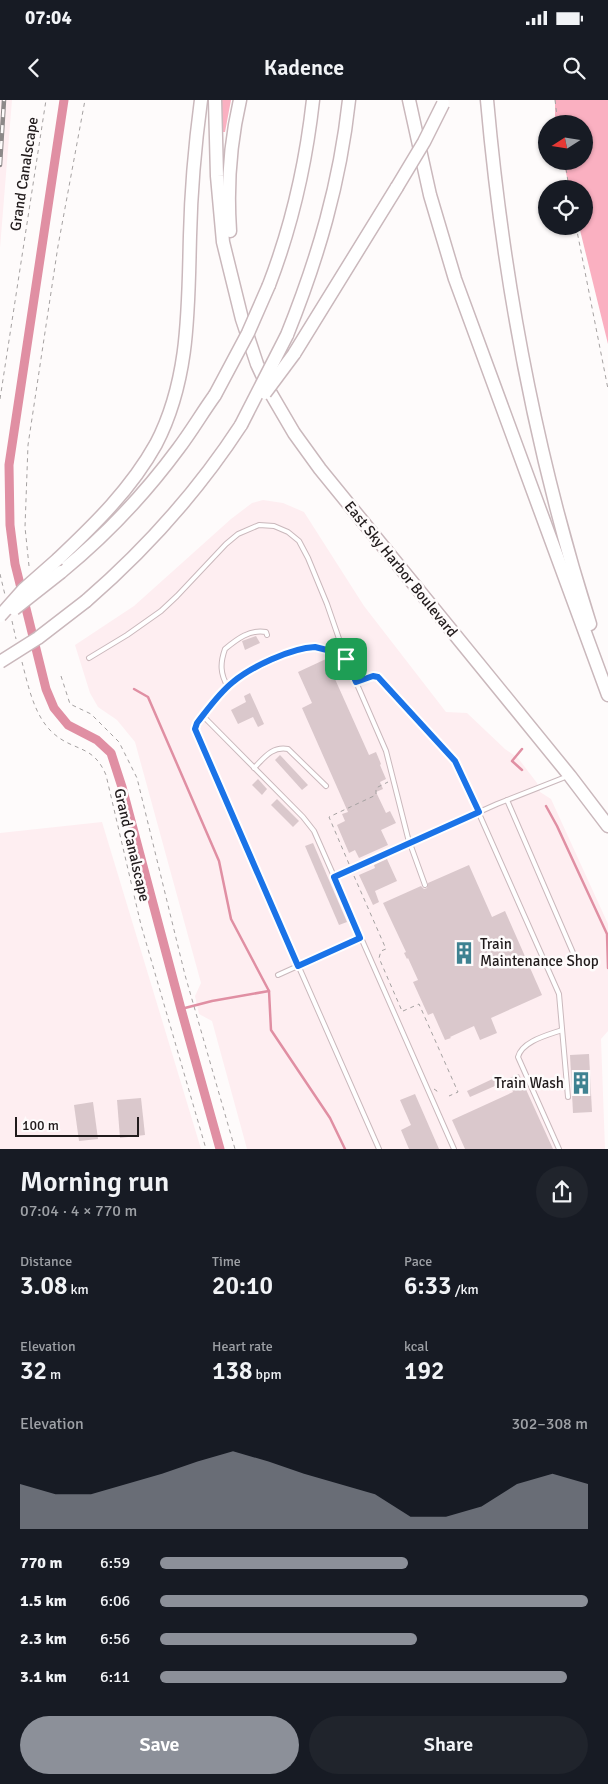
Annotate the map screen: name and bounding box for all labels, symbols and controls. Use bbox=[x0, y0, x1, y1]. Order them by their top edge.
text: 07:04 bbox=[25, 6, 72, 30]
icon: back bbox=[20, 54, 48, 82]
text: Kadence bbox=[264, 54, 344, 81]
icon: search bbox=[560, 54, 588, 82]
north arrow bbox=[538, 115, 592, 170]
map controls bbox=[538, 115, 593, 235]
street label: Grand Canalscape bbox=[6, 116, 42, 232]
button: locate bbox=[538, 180, 593, 235]
street label: East Sky Harbor Boulevard bbox=[341, 497, 461, 641]
pin bbox=[325, 638, 367, 680]
icon: arrive bbox=[332, 645, 360, 673]
street label: Grand Canalscape bbox=[110, 787, 154, 903]
place label: Train Maintenance Shop bbox=[480, 935, 599, 970]
building icon: Train Maintenance Shop bbox=[451, 940, 477, 966]
building icon: Train Wash bbox=[568, 1070, 594, 1096]
place label: Train Wash bbox=[494, 1074, 564, 1092]
scale bar bbox=[15, 1114, 139, 1137]
text: 100 m bbox=[22, 1117, 59, 1134]
text: Morning run bbox=[20, 1165, 169, 1199]
button: share bbox=[536, 1166, 588, 1218]
text: 07:04 · 4 × 770 m bbox=[20, 1201, 137, 1221]
text: Distance bbox=[20, 1253, 72, 1270]
text: Time bbox=[212, 1253, 241, 1270]
text: Pace bbox=[404, 1253, 432, 1270]
text: 3.08 bbox=[20, 1270, 67, 1301]
text: 20:10 bbox=[212, 1270, 273, 1301]
text: 6:33 bbox=[404, 1270, 452, 1301]
text: km bbox=[67, 1281, 89, 1298]
text: /km bbox=[452, 1281, 479, 1298]
text: Elevation bbox=[20, 1338, 76, 1355]
text: Heart rate bbox=[212, 1338, 273, 1355]
text: kcal bbox=[404, 1338, 429, 1355]
text: 32 bbox=[20, 1355, 47, 1386]
text: 138 bbox=[212, 1355, 253, 1386]
text: 192 bbox=[404, 1355, 445, 1386]
text: m bbox=[47, 1366, 61, 1383]
text: bpm bbox=[253, 1366, 282, 1383]
text: Elevation bbox=[20, 1414, 84, 1434]
text: 302–308 m bbox=[511, 1414, 588, 1434]
text: 770 m bbox=[20, 1553, 62, 1573]
text: 6:59 bbox=[100, 1553, 130, 1573]
text: 1.5 km bbox=[20, 1591, 67, 1611]
text: 6:06 bbox=[100, 1591, 130, 1611]
text: 2.3 km bbox=[20, 1629, 67, 1649]
text: 6:56 bbox=[100, 1629, 130, 1649]
text: 3.1 km bbox=[20, 1667, 67, 1687]
text: 6:11 bbox=[100, 1667, 130, 1687]
button: Save bbox=[20, 1716, 299, 1774]
button: Share bbox=[309, 1716, 588, 1774]

